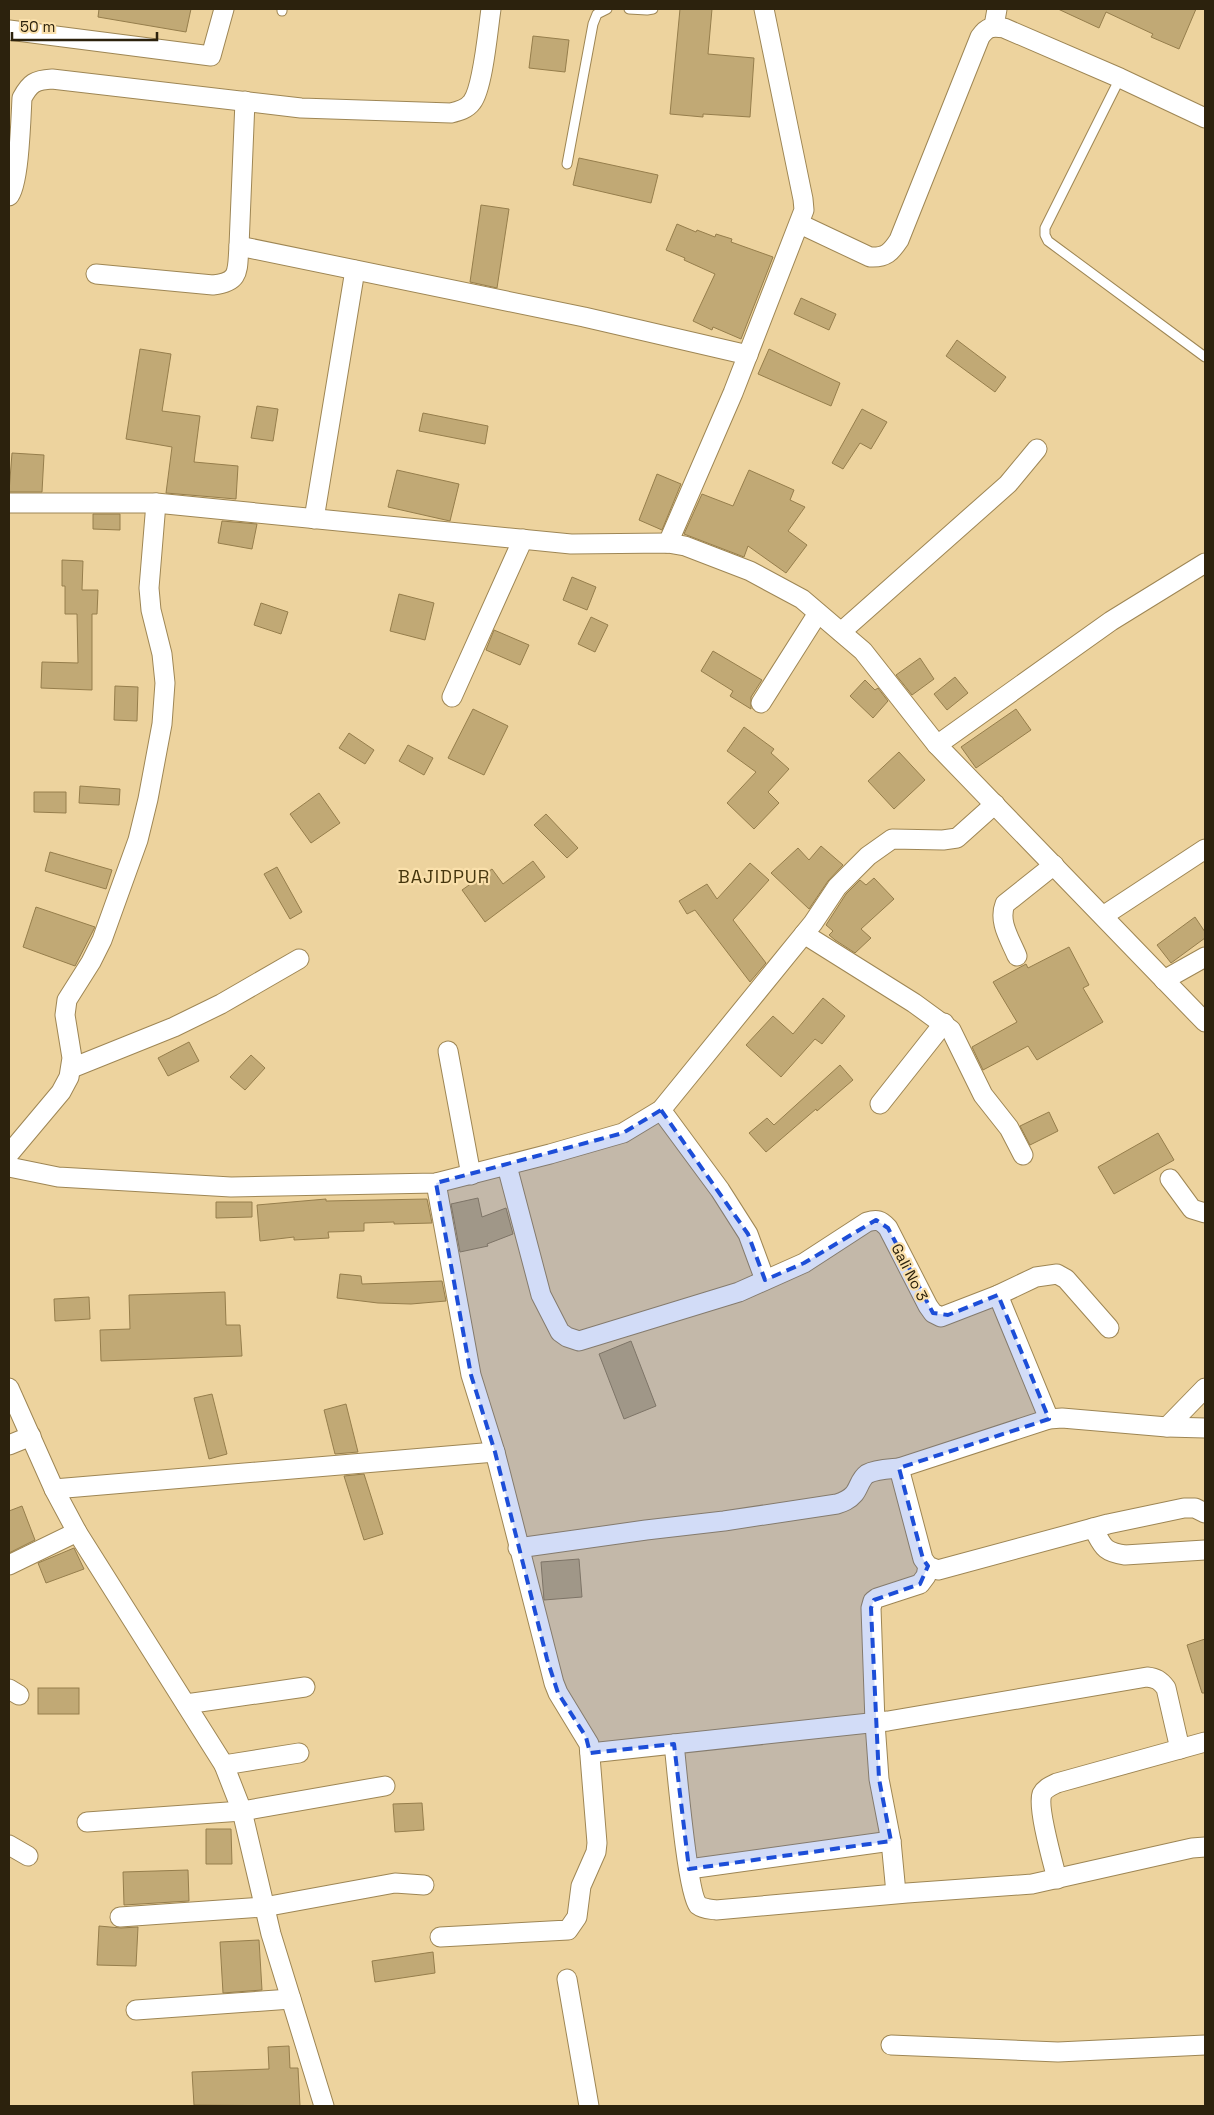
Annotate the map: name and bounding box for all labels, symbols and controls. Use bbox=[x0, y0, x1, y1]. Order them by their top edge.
scale bar bbox=[12, 10, 158, 42]
text: 50 m bbox=[20, 17, 55, 36]
district label: BAJIDPUR bbox=[398, 865, 490, 888]
street label: Gali No 3 bbox=[887, 1240, 933, 1304]

